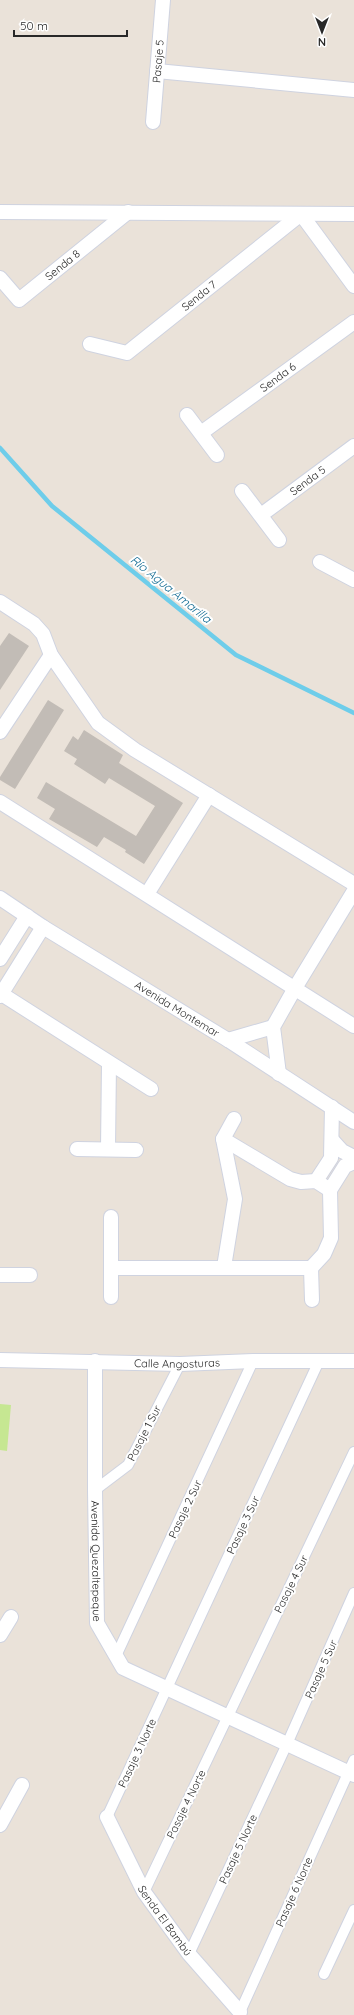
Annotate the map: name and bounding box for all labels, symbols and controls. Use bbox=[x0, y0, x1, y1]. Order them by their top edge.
scale bar bbox=[14, 12, 127, 38]
north arrow bbox=[302, 12, 342, 52]
text: 50 m bbox=[20, 18, 48, 33]
text: N bbox=[318, 35, 326, 49]
street label: Pasaje 5 bbox=[149, 39, 167, 83]
street label: Senda 8 bbox=[42, 246, 83, 283]
street label: Senda 7 bbox=[179, 277, 219, 314]
street label: Senda 6 bbox=[257, 359, 299, 395]
street label: Senda 5 bbox=[287, 463, 328, 498]
water label: Río Agua Amarilla bbox=[128, 552, 215, 627]
street label: Avenida Montemar bbox=[132, 978, 223, 1041]
street label: Calle Angosturas bbox=[134, 1355, 220, 1371]
street label: Pasaje 1 Sur bbox=[124, 1402, 164, 1463]
street label: Pasaje 2 Sur bbox=[165, 1477, 205, 1541]
street label: Pasaje 3 Sur bbox=[223, 1493, 263, 1556]
street label: Avenida Quezaltepeque bbox=[88, 1500, 104, 1622]
street label: Pasaje 4 Sur bbox=[271, 1552, 311, 1615]
street label: Pasaje 5 Sur bbox=[302, 1637, 341, 1701]
street label: Pasaje 3 Norte bbox=[115, 1716, 159, 1790]
street label: Pasaje 4 Norte bbox=[163, 1767, 209, 1841]
street label: Pasaje 5 Norte bbox=[216, 1812, 260, 1886]
street label: Pasaje 6 Norte bbox=[272, 1855, 316, 1929]
street label: Senda El Bambú bbox=[135, 1883, 195, 1959]

